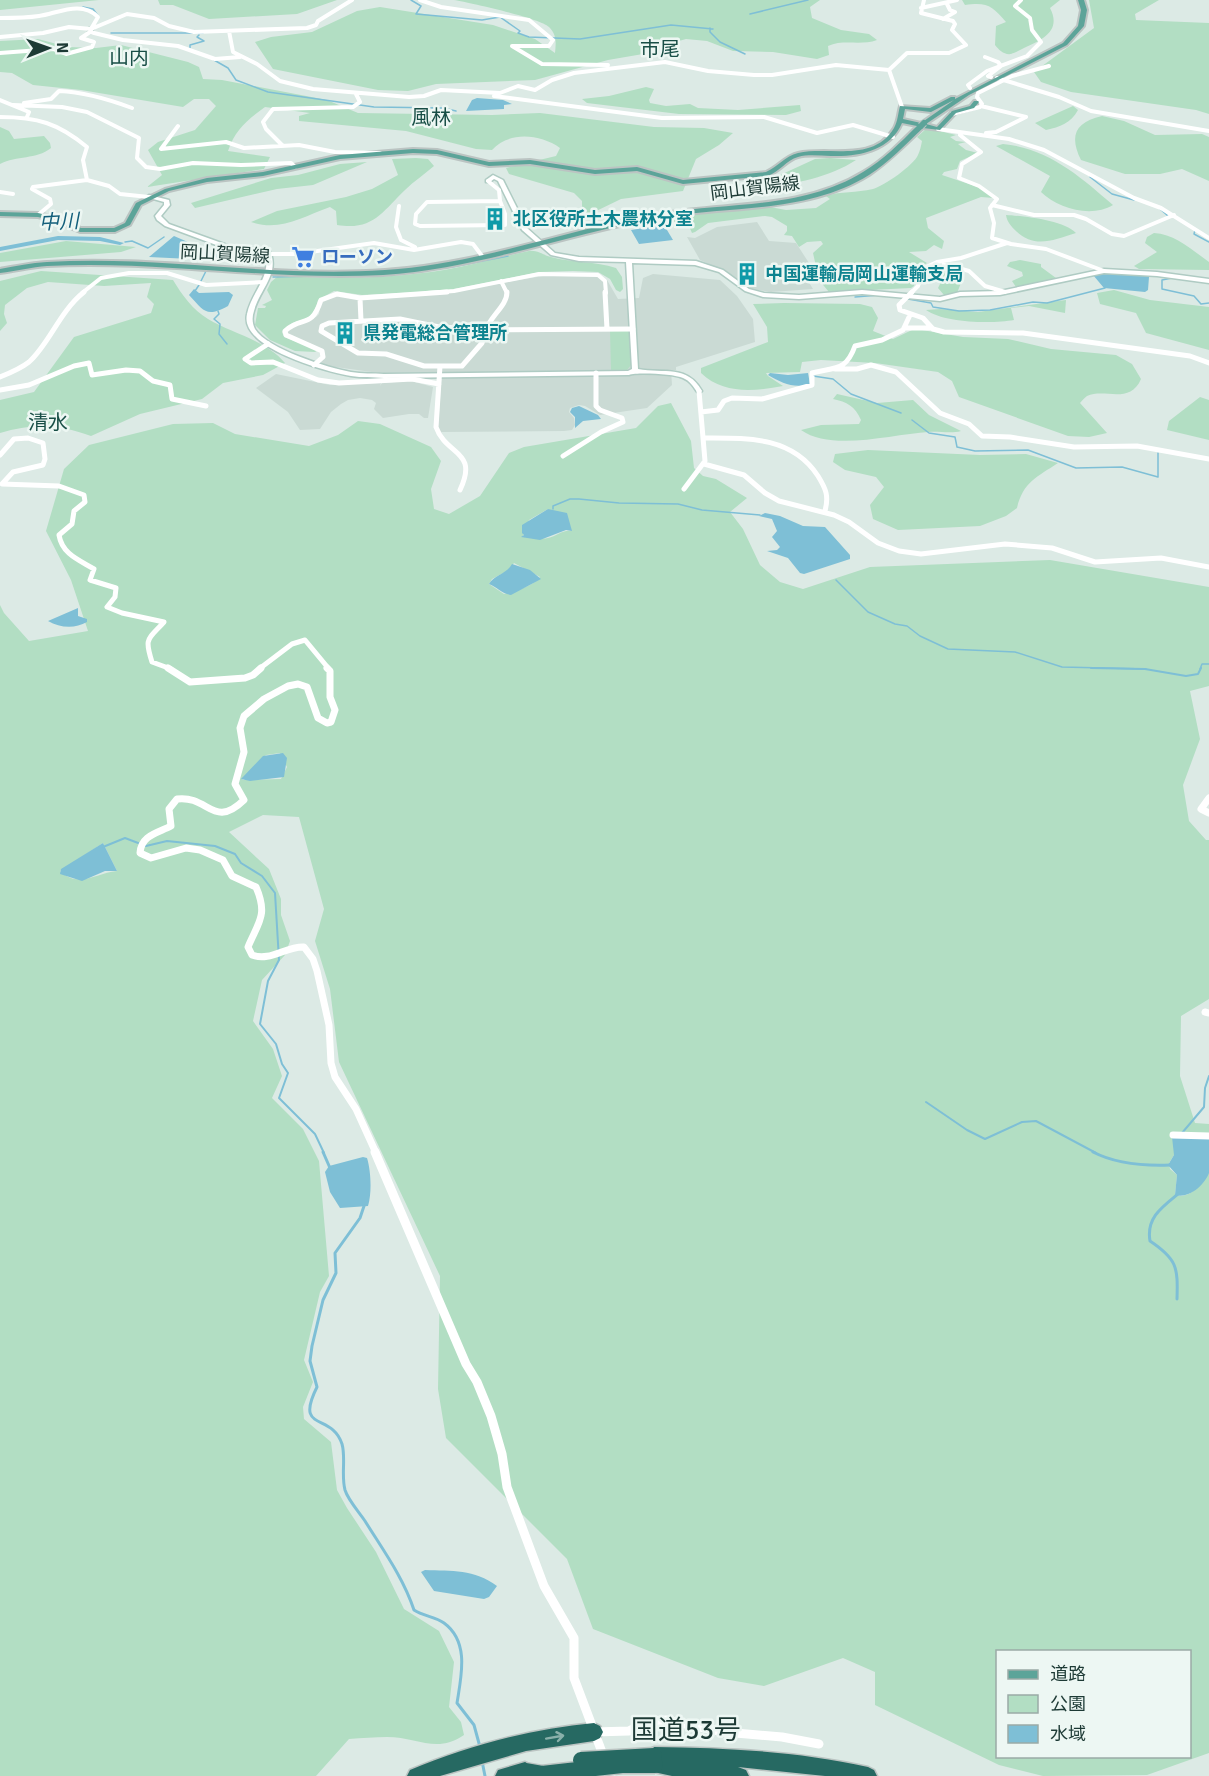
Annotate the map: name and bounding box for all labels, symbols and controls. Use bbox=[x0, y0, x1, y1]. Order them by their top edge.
north arrow bbox=[18, 18, 78, 78]
district label: 市尾 bbox=[640, 37, 680, 62]
text: N bbox=[52, 42, 72, 53]
district label: 山内 bbox=[109, 45, 149, 70]
district label: 風林 bbox=[411, 105, 451, 130]
street label: 岡山賀陽線 bbox=[709, 172, 801, 204]
building icon: 北区役所土木農林分室 bbox=[482, 206, 508, 232]
water label: 中川 bbox=[38, 208, 82, 236]
place label: 北区役所土木農林分室 bbox=[513, 208, 693, 230]
street label: 岡山賀陽線 bbox=[179, 241, 271, 267]
supermarket icon: ローソン bbox=[290, 244, 316, 270]
place label: ローソン bbox=[321, 246, 393, 268]
building icon: 中国運輸局岡山運輸支局 bbox=[734, 261, 760, 287]
place label: 中国運輸局岡山運輸支局 bbox=[765, 263, 963, 285]
building icon: 県発電総合管理所 bbox=[332, 320, 358, 346]
place label: 県発電総合管理所 bbox=[363, 322, 507, 344]
district label: 清水 bbox=[28, 410, 68, 435]
legend bbox=[996, 1650, 1191, 1758]
text: 道路 bbox=[1050, 1663, 1086, 1685]
text: 公園 bbox=[1050, 1693, 1086, 1715]
street label: 国道53号 bbox=[631, 1714, 741, 1747]
text: 水域 bbox=[1050, 1723, 1086, 1745]
one-way arrow bbox=[545, 1731, 565, 1742]

